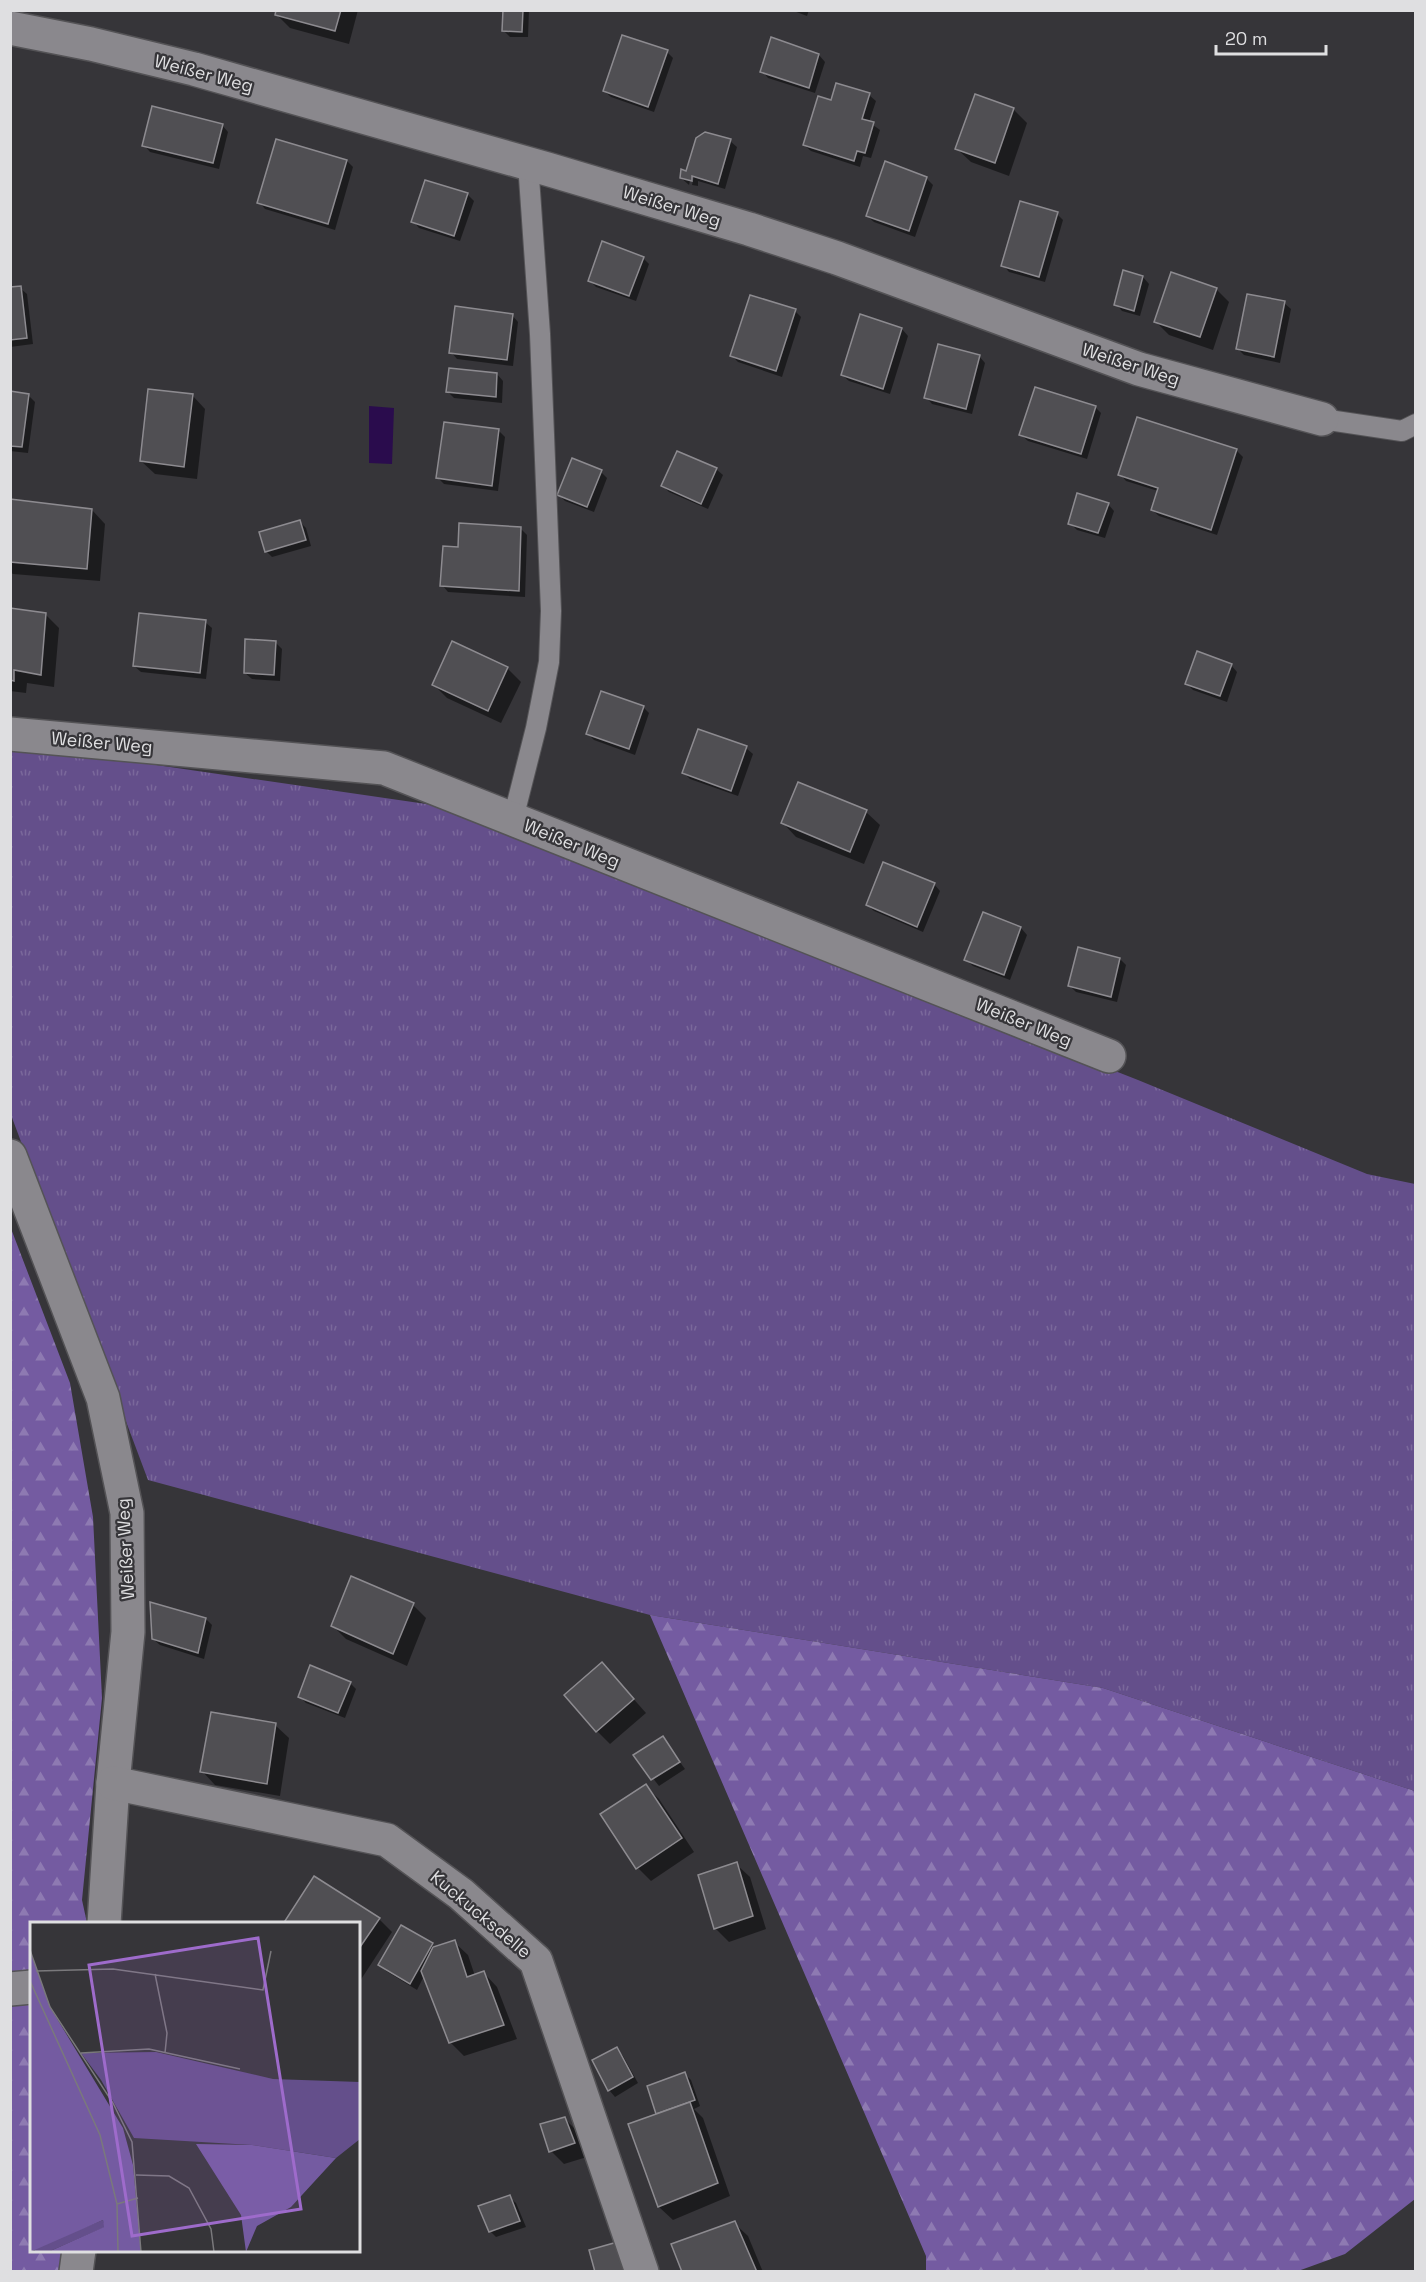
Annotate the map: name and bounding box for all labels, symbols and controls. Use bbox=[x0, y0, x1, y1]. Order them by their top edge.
scale bar bbox=[1216, 18, 1326, 56]
text: 20 m bbox=[1225, 27, 1268, 50]
street label: Weißer Weg bbox=[152, 49, 256, 97]
street label: Weißer Weg bbox=[620, 180, 724, 232]
street label: Weißer Weg bbox=[1079, 337, 1183, 391]
street label: Weißer Weg bbox=[50, 726, 154, 758]
street label: Weißer Weg bbox=[521, 813, 623, 873]
street label: Weißer Weg bbox=[973, 992, 1075, 1052]
street label: Weißer Weg bbox=[111, 1498, 139, 1600]
street label: Kuckucksdelle bbox=[426, 1865, 536, 1963]
inset map bbox=[30, 1922, 360, 2252]

